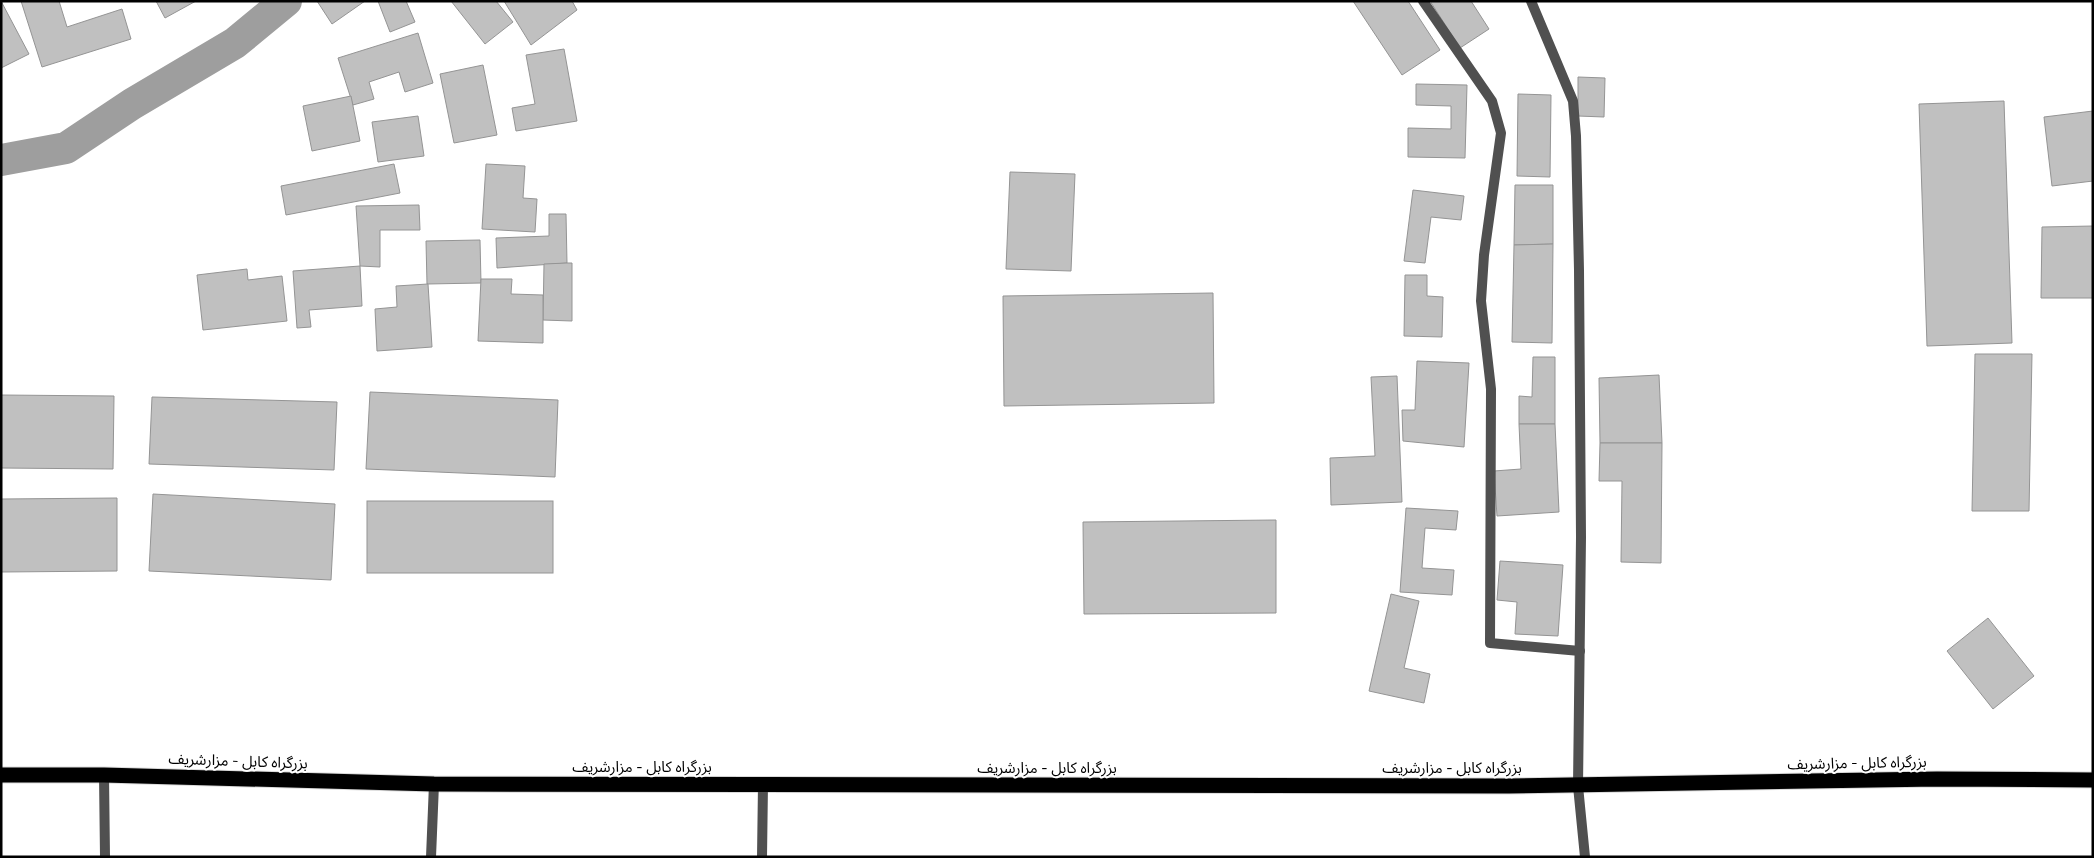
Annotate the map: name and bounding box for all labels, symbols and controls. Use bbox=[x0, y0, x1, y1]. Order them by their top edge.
street label: بزرگراه کابل - مزارشریف bbox=[168, 750, 308, 772]
street label: بزرگراه کابل - مزارشریف bbox=[1787, 753, 1927, 773]
street label: بزرگراه کابل - مزارشریف bbox=[572, 758, 712, 776]
street label: بزرگراه کابل - مزارشریف bbox=[977, 759, 1117, 777]
street label: بزرگراه کابل - مزارشریف bbox=[1382, 759, 1522, 777]

